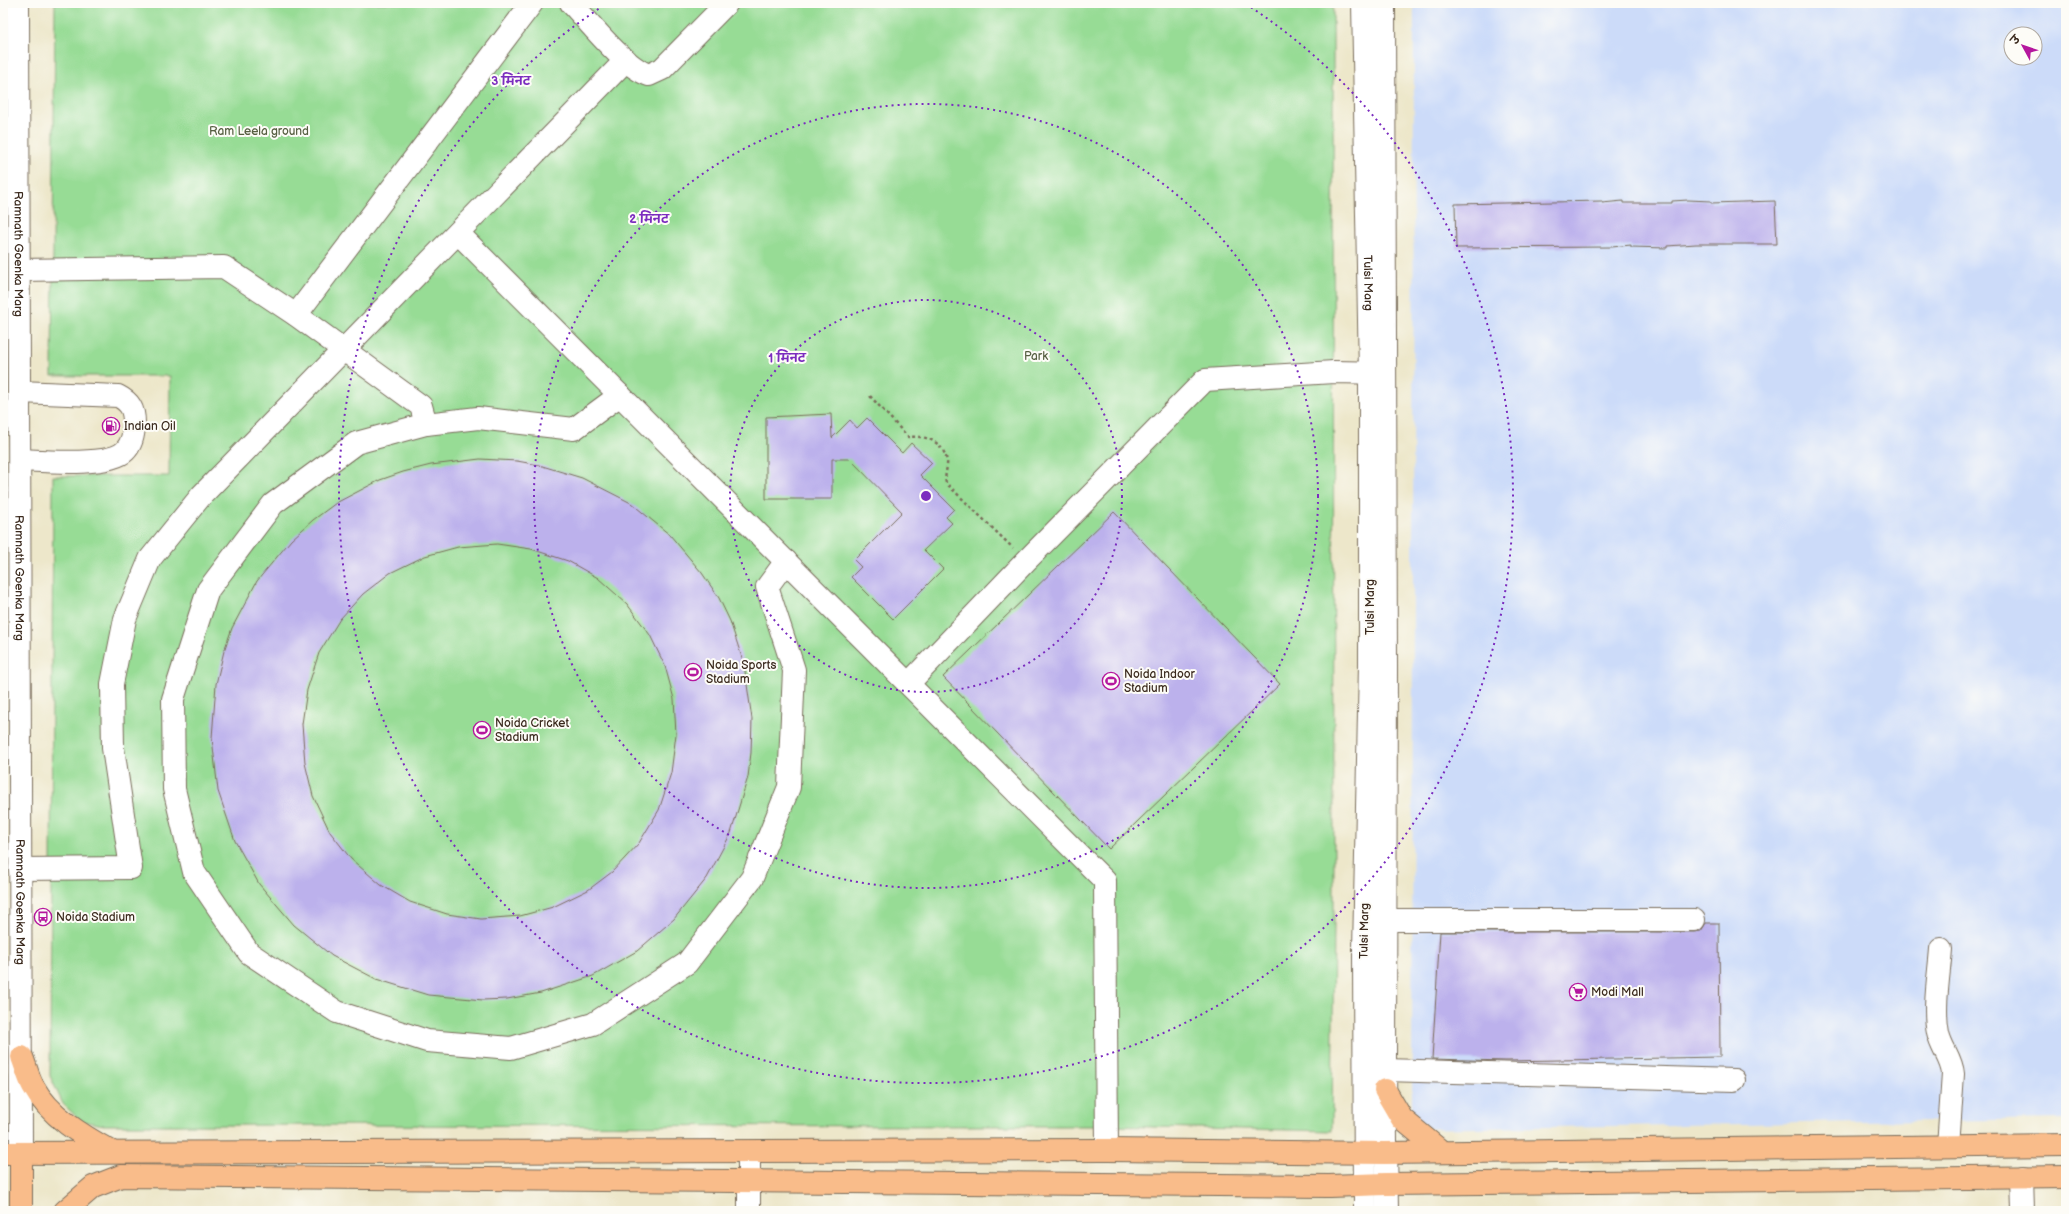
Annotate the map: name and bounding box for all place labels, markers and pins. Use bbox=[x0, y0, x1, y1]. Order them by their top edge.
fuel station icon: Indian Oil bbox=[101, 416, 121, 436]
place label: Indian Oil bbox=[124, 419, 176, 434]
centre of rings bbox=[919, 489, 933, 503]
place label: Noida Sports Stadium bbox=[706, 658, 776, 687]
sports icon: Noida Sports Stadium bbox=[683, 662, 703, 682]
place label: Noida Indoor Stadium bbox=[1124, 667, 1196, 696]
sports icon: Noida Indoor Stadium bbox=[1101, 671, 1121, 691]
place label: Noida Cricket Stadium bbox=[495, 716, 569, 745]
sports icon: Noida Cricket Stadium bbox=[472, 720, 492, 740]
bus stop icon: Noida Stadium bbox=[33, 907, 53, 927]
place label: Noida Stadium bbox=[56, 910, 135, 925]
supermarket icon: Modi Mall bbox=[1568, 982, 1588, 1002]
place label: Modi Mall bbox=[1591, 985, 1644, 1000]

